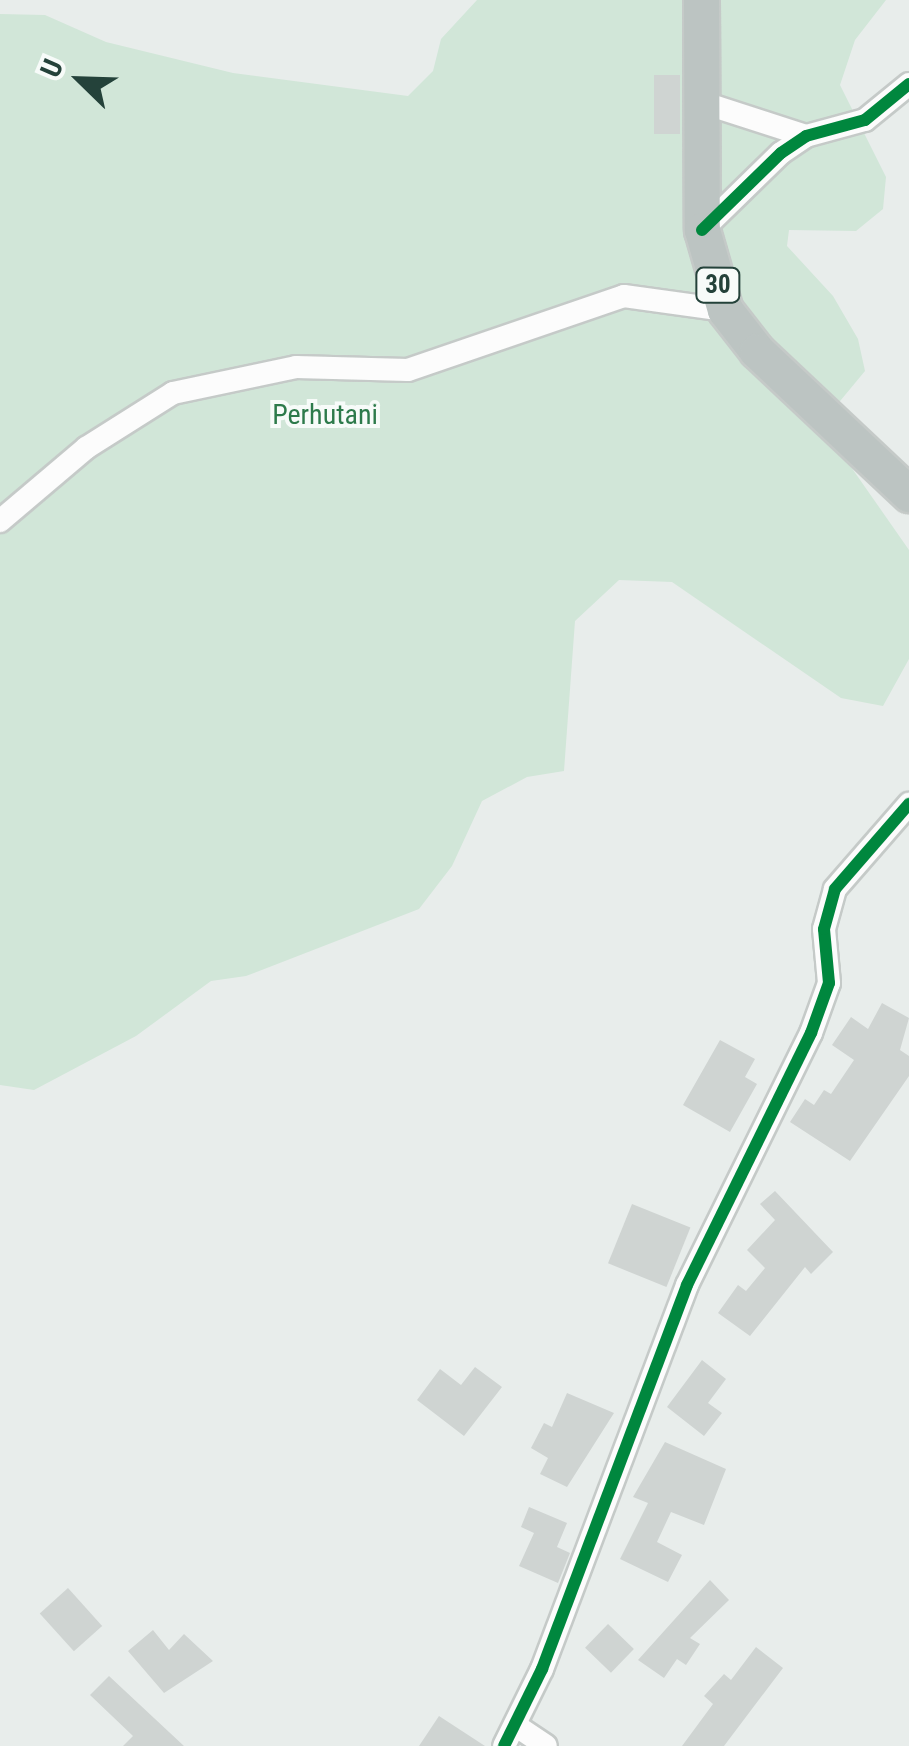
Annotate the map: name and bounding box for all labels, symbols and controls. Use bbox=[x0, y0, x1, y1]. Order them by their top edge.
north arrow bbox=[30, 30, 130, 130]
text: U bbox=[34, 54, 70, 82]
road number: 30 bbox=[693, 265, 743, 305]
park label: Perhutani bbox=[272, 398, 378, 432]

